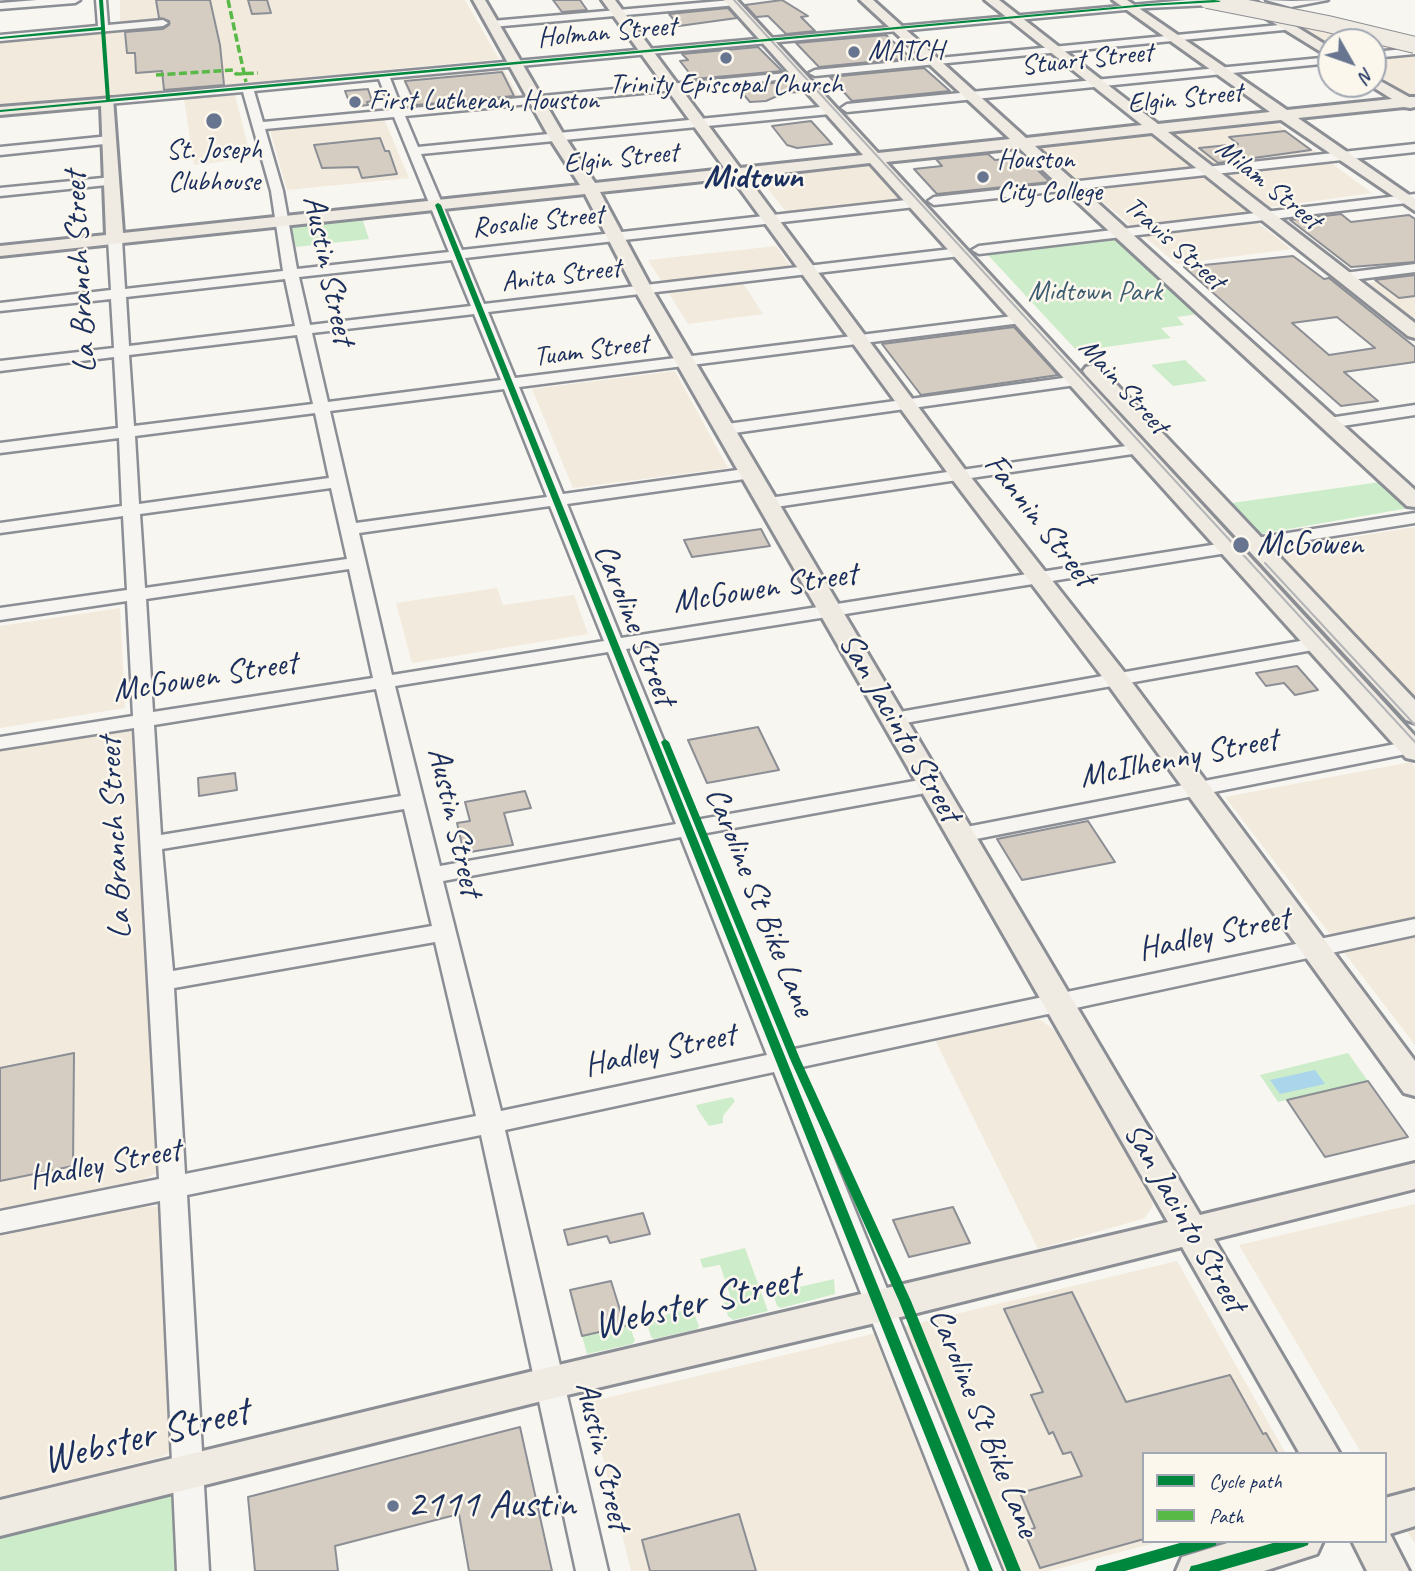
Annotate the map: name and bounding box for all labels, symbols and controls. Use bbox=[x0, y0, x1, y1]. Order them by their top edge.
street label: Holman Street bbox=[536, 10, 678, 56]
north arrow bbox=[1317, 28, 1387, 98]
place label: MATCH bbox=[868, 35, 943, 69]
street label: Stuart Street bbox=[1020, 36, 1154, 84]
marker: MATCH bbox=[846, 44, 862, 60]
marker: Trinity Episcopal Church bbox=[718, 50, 734, 66]
text: N bbox=[1354, 63, 1380, 87]
place label: Trinity Episcopal Church bbox=[609, 69, 843, 103]
street label: Elgin Street bbox=[1126, 76, 1244, 122]
place label: First Lutheran, Houston bbox=[369, 85, 599, 119]
marker: First Lutheran, Houston bbox=[347, 94, 363, 110]
marker: St. Joseph Clubhouse bbox=[204, 111, 224, 131]
street label: Milam Street bbox=[1208, 132, 1328, 238]
place label: St. Joseph Clubhouse bbox=[166, 134, 262, 200]
street label: Elgin Street bbox=[562, 136, 680, 182]
place label: Houston City College bbox=[997, 144, 1102, 210]
district label: Midtown bbox=[703, 158, 803, 198]
marker: Houston City College bbox=[975, 169, 991, 185]
street label: La Branch Street bbox=[56, 170, 106, 374]
street label: Travis Street bbox=[1116, 190, 1232, 298]
street label: Austin Street bbox=[293, 192, 363, 348]
street label: Rosalie Street bbox=[470, 198, 606, 246]
street label: Anita Street bbox=[499, 252, 623, 300]
park label: Midtown Park bbox=[1028, 276, 1162, 310]
street label: Tuam Street bbox=[532, 327, 650, 375]
street label: Main Street bbox=[1071, 332, 1175, 442]
street label: Fannin Street bbox=[974, 446, 1104, 596]
place label: McGowen bbox=[1257, 525, 1363, 565]
marker: McGowen bbox=[1231, 535, 1251, 555]
street label: Caroline Street bbox=[584, 538, 684, 712]
street label: McGowen Street bbox=[670, 555, 860, 623]
street label: San Jacinto Street bbox=[829, 626, 969, 830]
street label: McGowen Street bbox=[110, 644, 300, 712]
street label: McIlhenny Street bbox=[1077, 720, 1281, 798]
street label: La Branch Street bbox=[91, 736, 141, 940]
street label: Austin Street bbox=[418, 744, 490, 900]
street label: Caroline St Bike Lane bbox=[695, 782, 823, 1022]
street label: Hadley Street bbox=[1135, 900, 1293, 970]
street label: Hadley Street bbox=[581, 1016, 739, 1086]
street label: San Jacinto Street bbox=[1114, 1116, 1254, 1320]
street label: Hadley Street bbox=[26, 1131, 184, 1199]
street label: Webster Street bbox=[589, 1257, 805, 1351]
street label: Caroline St Bike Lane bbox=[919, 1303, 1047, 1543]
street label: Austin Street bbox=[566, 1378, 638, 1534]
street label: Webster Street bbox=[38, 1388, 254, 1486]
legend bbox=[1142, 1452, 1387, 1543]
text: Cycle path bbox=[1209, 1468, 1282, 1494]
place label: 2111 Austin bbox=[407, 1482, 576, 1530]
marker: 2111 Austin bbox=[385, 1498, 401, 1514]
text: Path bbox=[1209, 1503, 1244, 1529]

